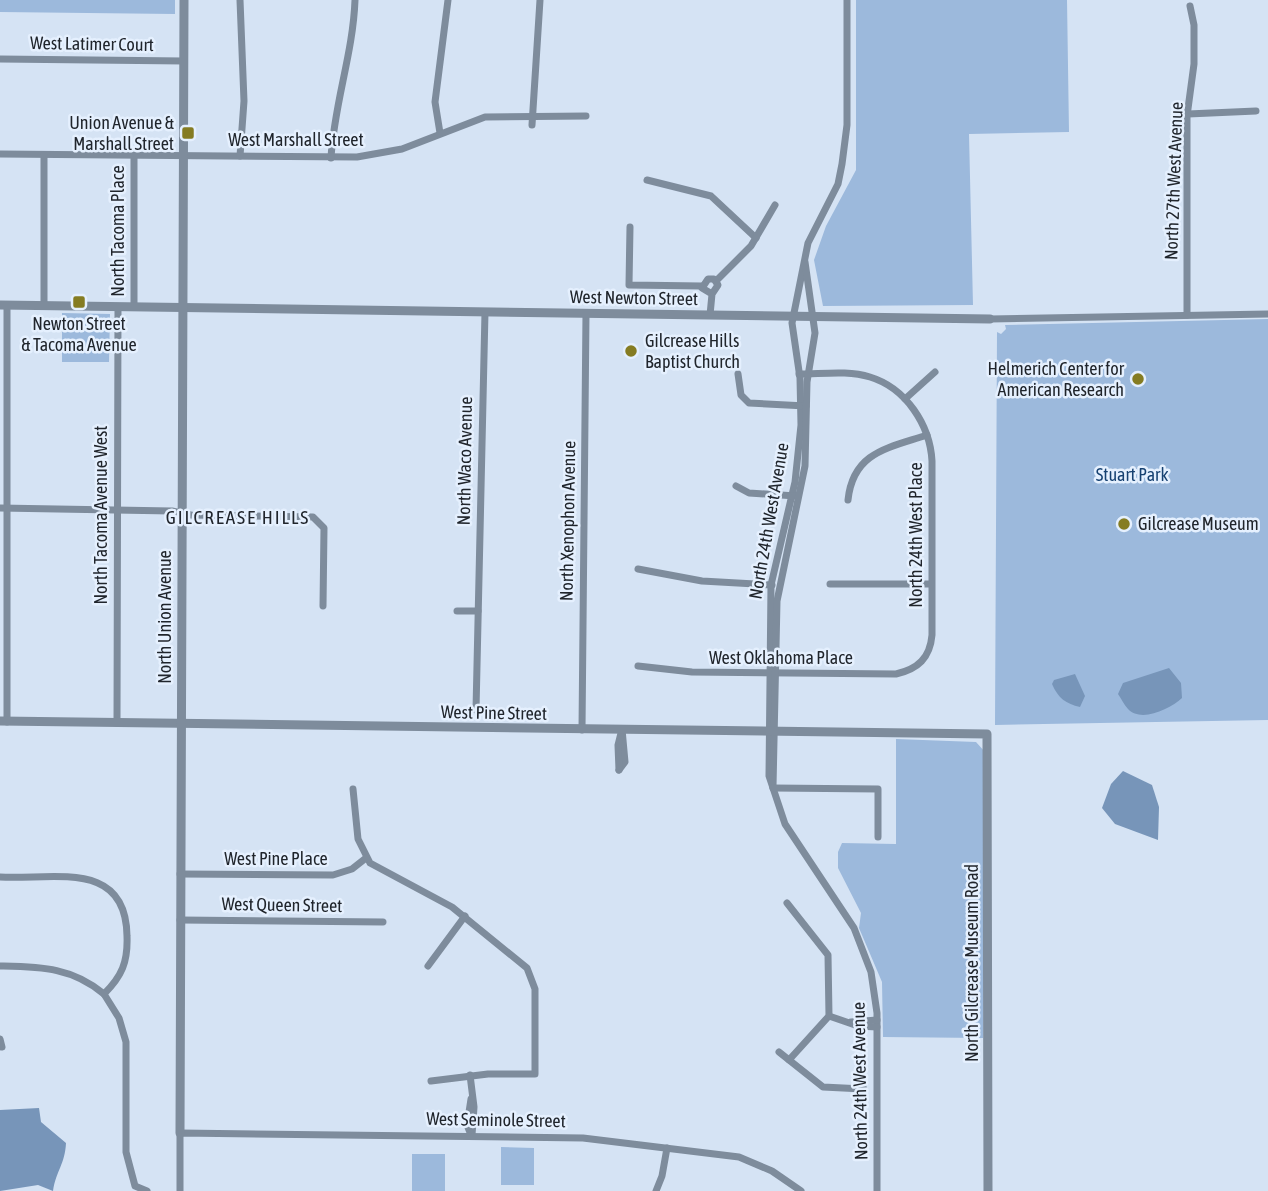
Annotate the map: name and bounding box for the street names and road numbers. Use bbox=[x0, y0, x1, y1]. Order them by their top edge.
street label: West Latimer Court bbox=[30, 32, 154, 55]
street label: North 27th West Avenue bbox=[1160, 101, 1187, 261]
street label: West Marshall Street bbox=[228, 129, 364, 150]
street label: North Tacoma Place bbox=[107, 165, 128, 297]
street label: West Newton Street bbox=[570, 286, 698, 309]
street label: North Waco Avenue bbox=[453, 396, 476, 526]
street label: North Tacoma Avenue West bbox=[90, 425, 111, 605]
street label: North Xenophon Avenue bbox=[556, 441, 579, 601]
street label: North 24th West Avenue bbox=[744, 441, 793, 601]
street label: North 24th West Place bbox=[905, 462, 926, 608]
street label: North Union Avenue bbox=[154, 550, 175, 684]
street label: West Oklahoma Place bbox=[709, 647, 853, 668]
street label: West Pine Street bbox=[441, 701, 547, 724]
street label: West Pine Place bbox=[224, 848, 328, 869]
street label: North Gilcrease Museum Road bbox=[961, 864, 982, 1062]
street label: West Queen Street bbox=[221, 893, 343, 916]
street label: North 24th West Avenue bbox=[848, 1002, 871, 1160]
street label: West Seminole Street bbox=[426, 1108, 566, 1131]

